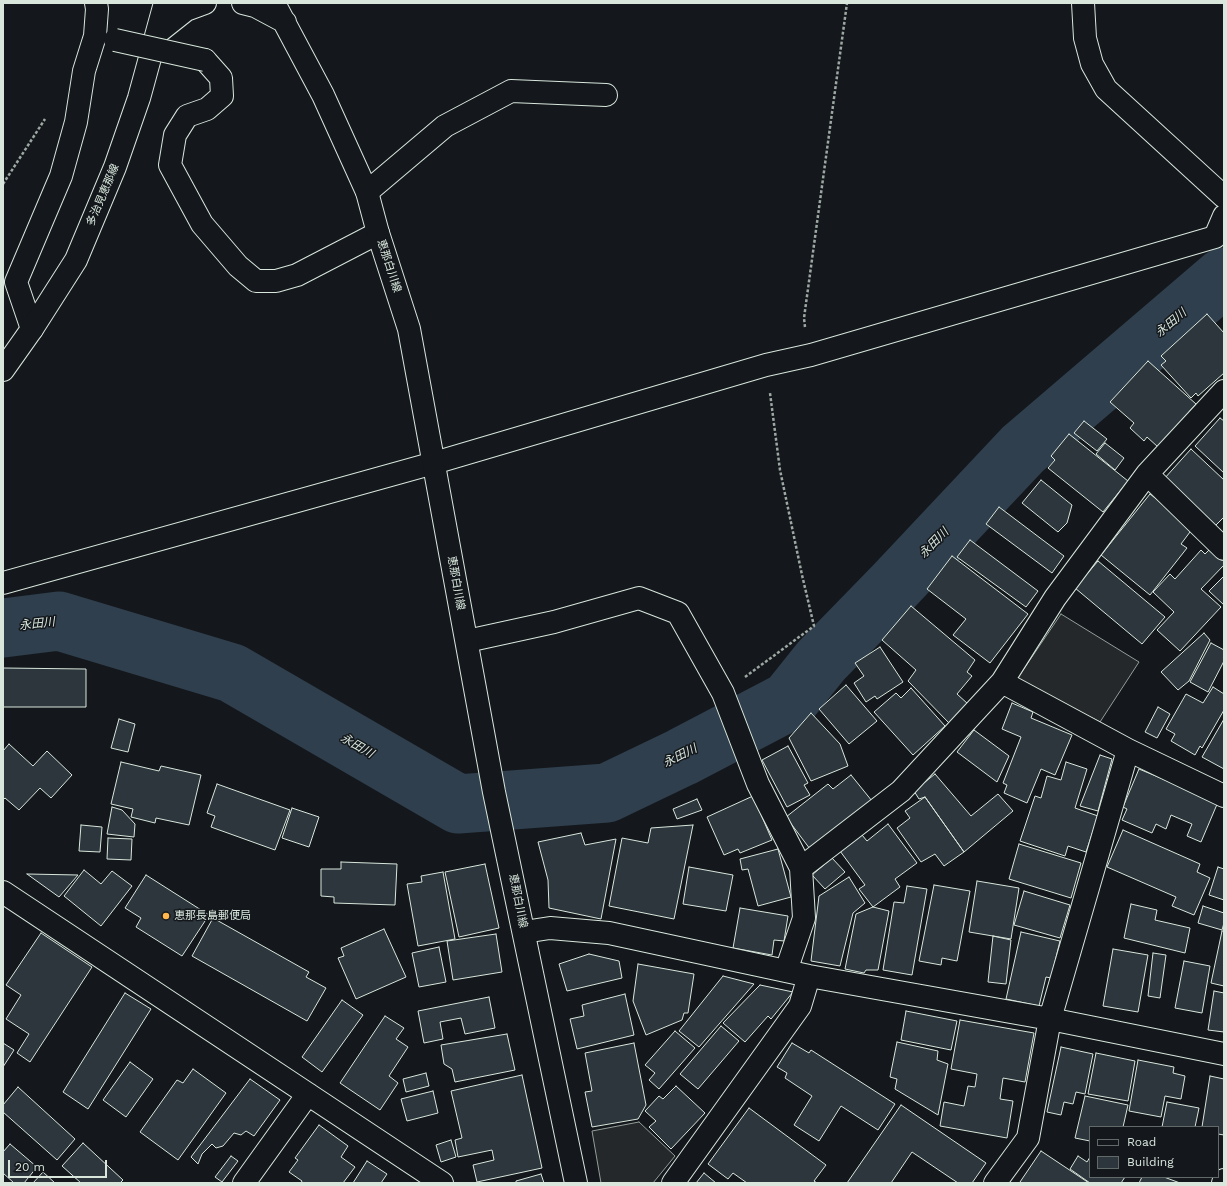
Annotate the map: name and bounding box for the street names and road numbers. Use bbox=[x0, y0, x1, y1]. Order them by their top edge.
street label: 多治見恵那線 bbox=[84, 162, 122, 228]
street label: 恵那白川線 bbox=[374, 238, 404, 294]
street label: 恵那白川線 bbox=[445, 555, 467, 611]
street label: 恵那白川線 bbox=[506, 873, 530, 929]

